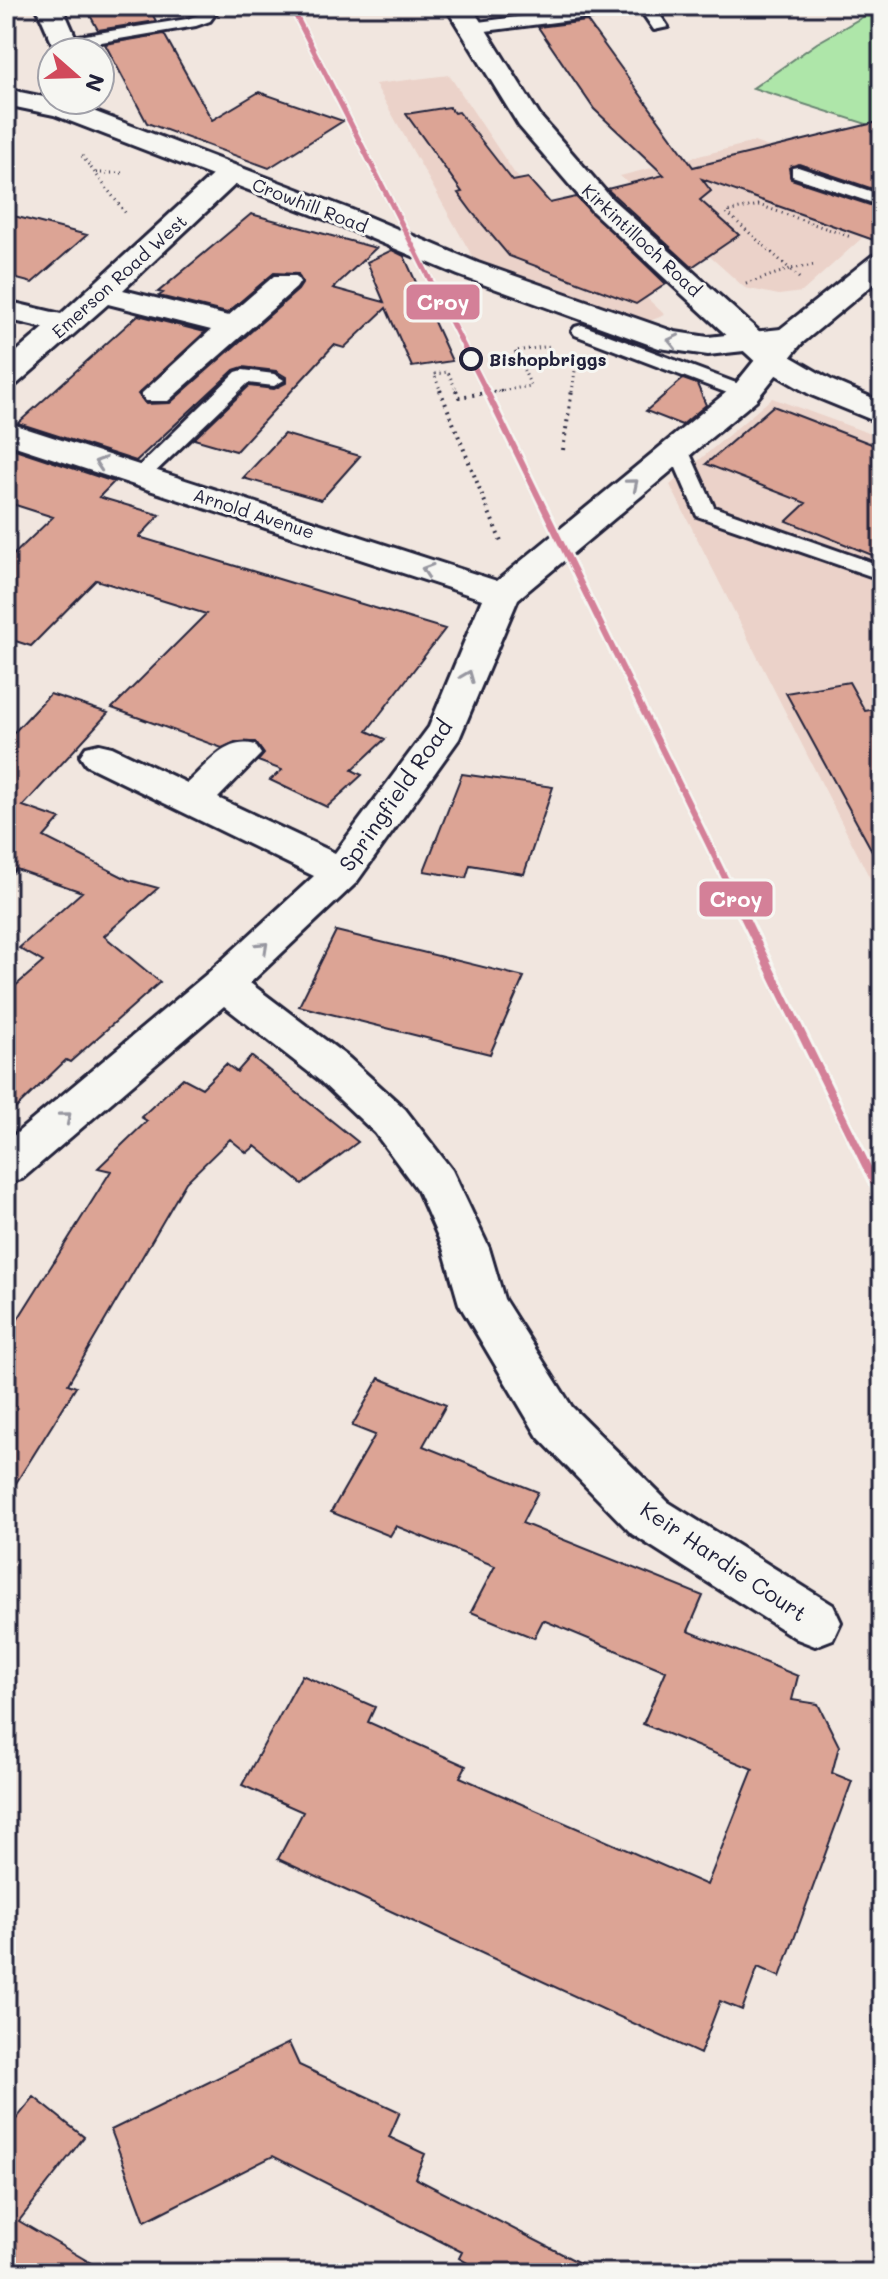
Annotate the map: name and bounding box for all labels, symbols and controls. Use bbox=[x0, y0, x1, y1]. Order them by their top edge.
north arrow bbox=[36, 36, 116, 116]
text: N bbox=[79, 70, 112, 96]
street label: Crowhill Road bbox=[249, 172, 371, 238]
street label: Kirkintilloch Road bbox=[577, 178, 707, 302]
street label: Emerson Road West bbox=[46, 209, 192, 343]
line badge: Croy bbox=[405, 283, 481, 321]
text: Croy bbox=[416, 287, 470, 316]
one-way arrow bbox=[667, 333, 681, 350]
place label: Bishopbriggs bbox=[489, 347, 606, 371]
marker: Bishopbriggs bbox=[460, 348, 482, 370]
one-way arrow bbox=[94, 456, 108, 472]
one-way arrow bbox=[624, 479, 639, 494]
street label: Arnold Avenue bbox=[190, 482, 318, 544]
one-way arrow bbox=[421, 563, 435, 579]
one-way arrow bbox=[458, 670, 475, 684]
street label: Springfield Road bbox=[332, 713, 458, 877]
line badge: Croy bbox=[698, 880, 774, 918]
text: Croy bbox=[709, 884, 763, 913]
one-way arrow bbox=[253, 943, 268, 957]
one-way arrow bbox=[56, 1112, 71, 1127]
street label: Keir Hardie Court bbox=[635, 1494, 813, 1628]

